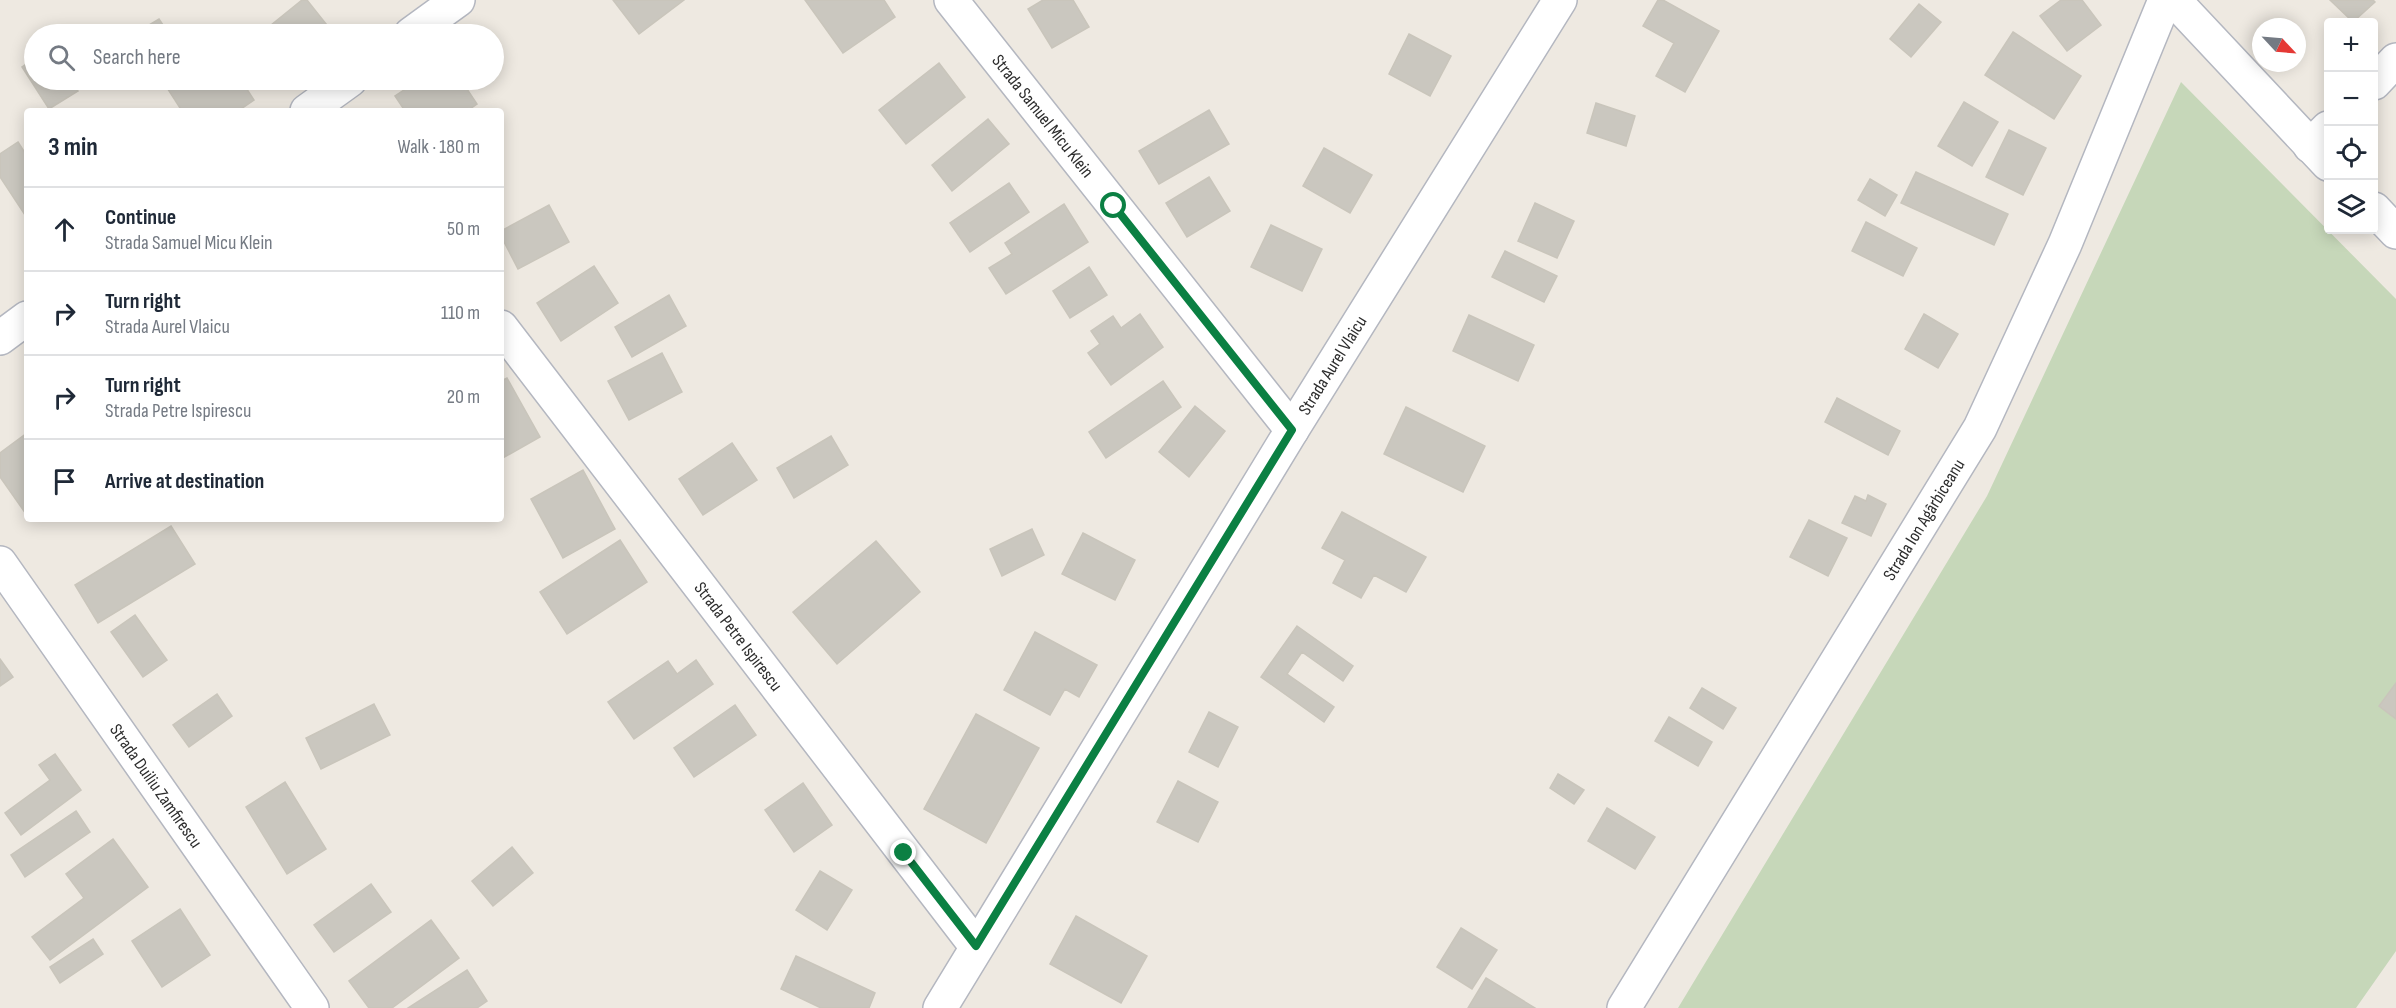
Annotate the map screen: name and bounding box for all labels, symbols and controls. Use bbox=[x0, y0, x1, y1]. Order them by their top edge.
north arrow bbox=[2252, 18, 2306, 72]
map controls bbox=[2324, 18, 2378, 234]
button: + bbox=[2324, 18, 2378, 72]
search box bbox=[24, 24, 504, 90]
icon: search bbox=[45, 41, 78, 74]
text: Search here bbox=[93, 44, 180, 71]
street label: Strada Samuel Micu Klein bbox=[988, 50, 1098, 182]
button: − bbox=[2324, 72, 2378, 126]
button: locate bbox=[2324, 126, 2378, 180]
text: 3 min bbox=[48, 132, 98, 163]
text: Walk · 180 m bbox=[397, 135, 480, 159]
button: layers bbox=[2324, 180, 2378, 234]
route start bbox=[1100, 192, 1126, 218]
text: Continue bbox=[105, 204, 176, 231]
icon: ahead bbox=[48, 213, 81, 246]
text: 50 m bbox=[447, 217, 480, 241]
text: Strada Samuel Micu Klein bbox=[105, 231, 273, 255]
text: Turn right bbox=[105, 288, 181, 315]
icon: right bbox=[48, 297, 81, 330]
text: 110 m bbox=[441, 301, 480, 325]
street label: Strada Aurel Vlaicu bbox=[1294, 312, 1371, 419]
text: Strada Aurel Vlaicu bbox=[105, 315, 230, 339]
text: Turn right bbox=[105, 372, 181, 399]
icon: right bbox=[48, 381, 81, 414]
text: 20 m bbox=[447, 385, 480, 409]
text: Strada Petre Ispirescu bbox=[105, 399, 251, 423]
street label: Strada Ion Agârbiceanu bbox=[1879, 455, 1969, 584]
icon: arrive bbox=[48, 465, 81, 498]
text: Arrive at destination bbox=[105, 468, 264, 495]
street label: Strada Petre Ispirescu bbox=[690, 578, 787, 695]
street label: Strada Duiliu Zamfirescu bbox=[105, 720, 207, 852]
route end bbox=[890, 839, 916, 865]

